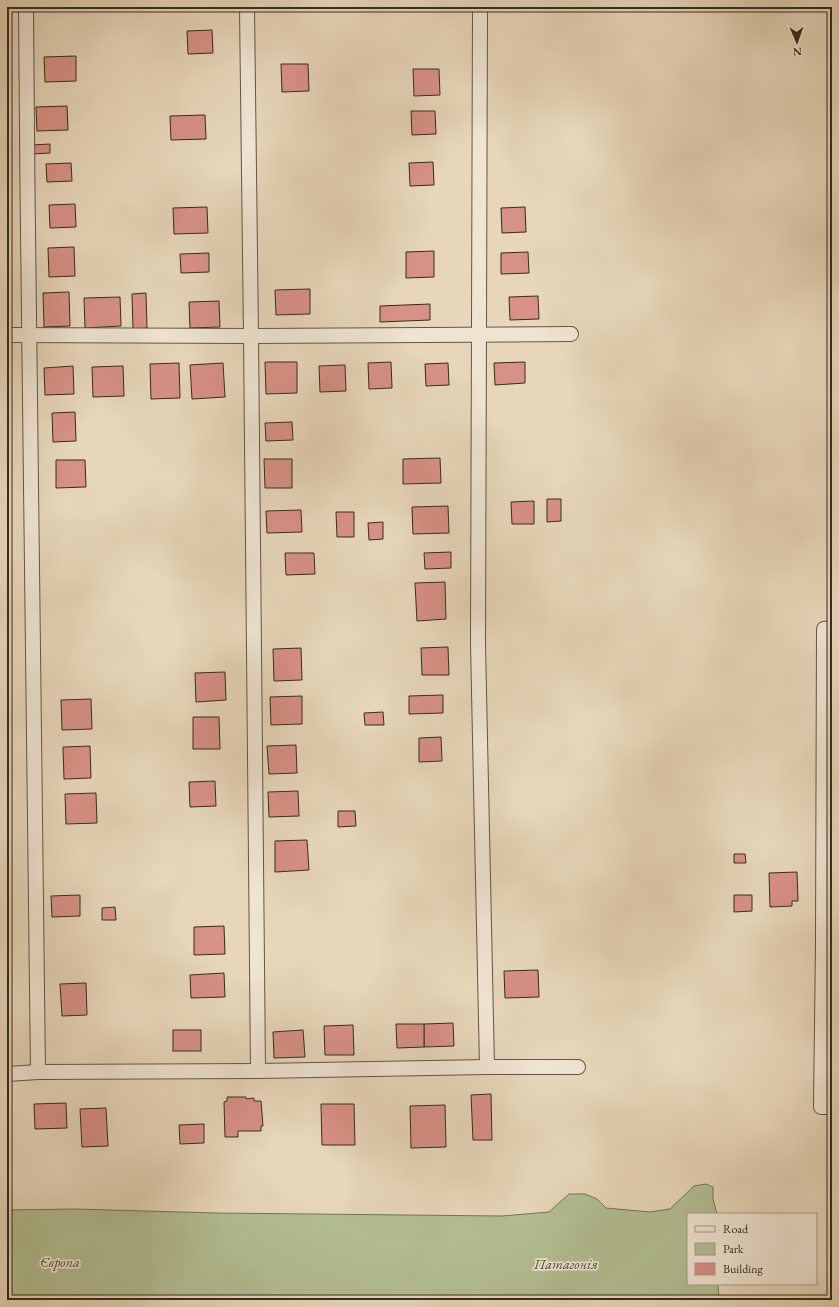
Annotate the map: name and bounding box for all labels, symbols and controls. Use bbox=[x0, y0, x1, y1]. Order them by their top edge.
north arrow bbox=[777, 22, 817, 62]
text: N bbox=[793, 45, 802, 59]
legend bbox=[687, 1213, 817, 1285]
text: Road bbox=[723, 1221, 749, 1237]
text: Park bbox=[723, 1241, 744, 1257]
park label: Європа bbox=[40, 1253, 80, 1271]
park label: Патагонія bbox=[533, 1255, 598, 1273]
text: Building bbox=[723, 1261, 764, 1277]

